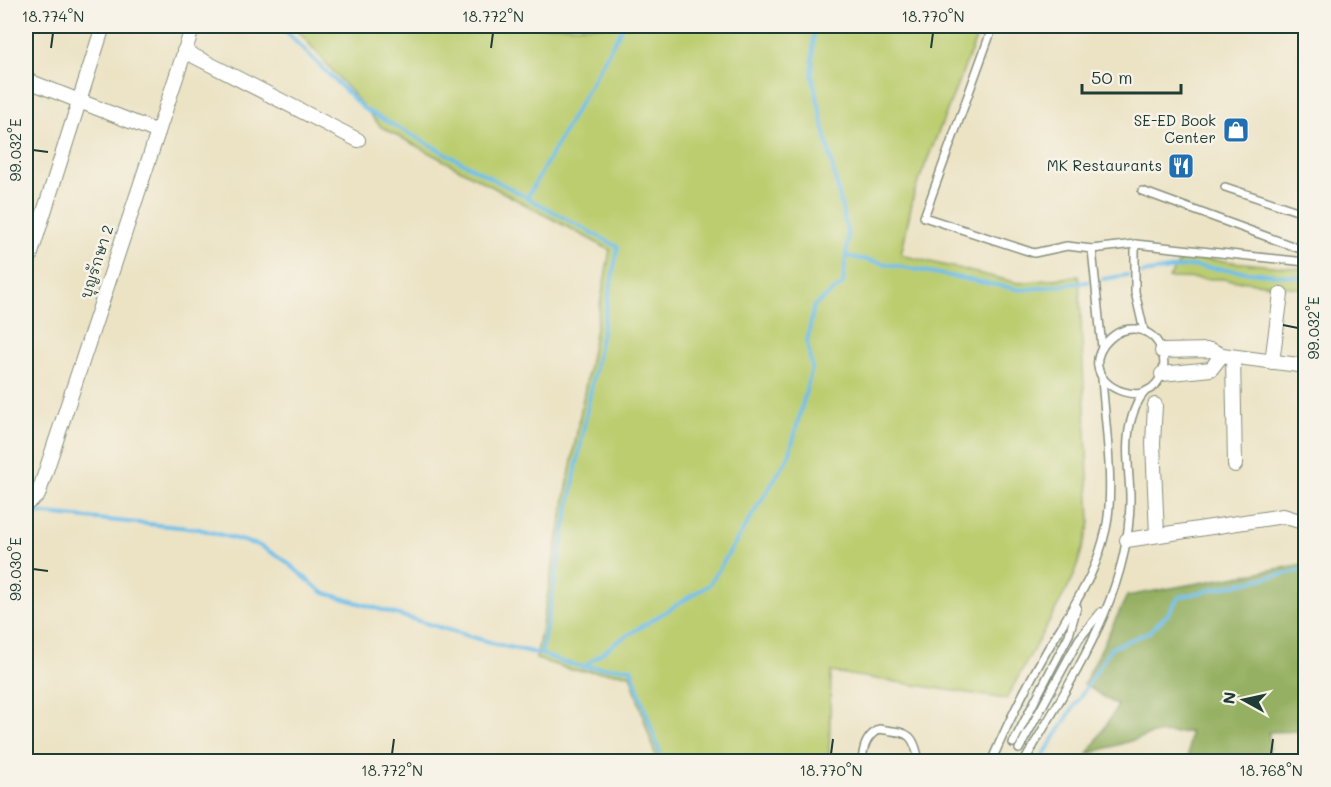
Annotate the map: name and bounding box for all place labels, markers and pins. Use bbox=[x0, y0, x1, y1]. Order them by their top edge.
place label: SE-ED Book Center bbox=[1134, 110, 1216, 147]
shop icon: SE-ED Book Center bbox=[1221, 115, 1251, 145]
restaurant icon: MK Restaurants bbox=[1166, 151, 1196, 181]
place label: MK Restaurants bbox=[1047, 155, 1162, 175]

